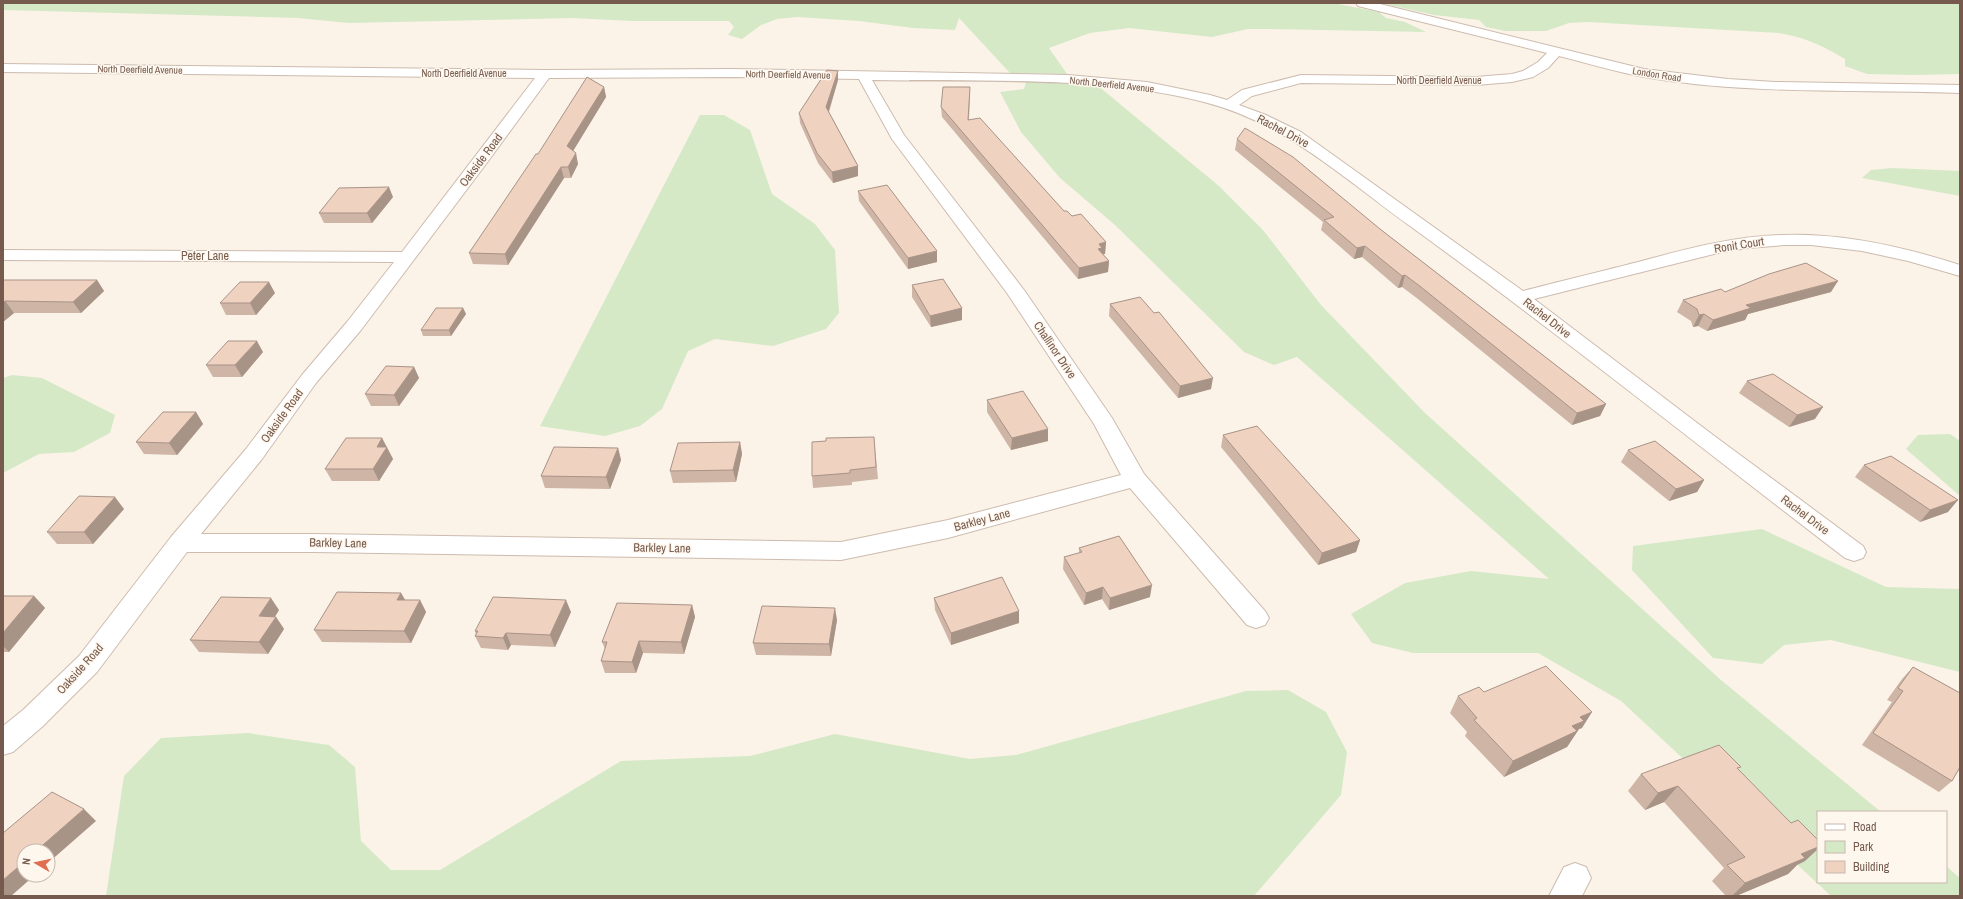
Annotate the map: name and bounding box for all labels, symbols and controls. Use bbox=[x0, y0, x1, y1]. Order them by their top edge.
street label: North Deerfield Avenue bbox=[97, 62, 183, 77]
street label: London Road bbox=[1632, 64, 1682, 85]
street label: North Deerfield Avenue bbox=[421, 67, 507, 80]
street label: North Deerfield Avenue bbox=[745, 67, 831, 82]
street label: North Deerfield Avenue bbox=[1069, 74, 1155, 95]
street label: North Deerfield Avenue bbox=[1396, 74, 1482, 87]
street label: Rachel Drive bbox=[1254, 111, 1312, 151]
street label: Oakside Road bbox=[456, 130, 506, 190]
street label: Ronit Court bbox=[1713, 233, 1765, 257]
street label: Peter Lane bbox=[181, 248, 229, 264]
street label: Rachel Drive bbox=[1520, 294, 1574, 342]
street label: Challinor Drive bbox=[1030, 318, 1080, 382]
street label: Oakside Road bbox=[257, 386, 307, 446]
street label: Rachel Drive bbox=[1777, 491, 1833, 539]
street label: Barkley Lane bbox=[952, 505, 1012, 535]
street label: Barkley Lane bbox=[309, 535, 367, 551]
street label: Barkley Lane bbox=[633, 540, 691, 556]
street label: Oakside Road bbox=[53, 640, 107, 698]
legend bbox=[1817, 811, 1947, 883]
text: Road bbox=[1853, 819, 1877, 835]
text: Park bbox=[1853, 839, 1873, 855]
north arrow bbox=[16, 843, 56, 883]
text: N bbox=[19, 857, 34, 866]
text: Building bbox=[1853, 859, 1890, 875]

